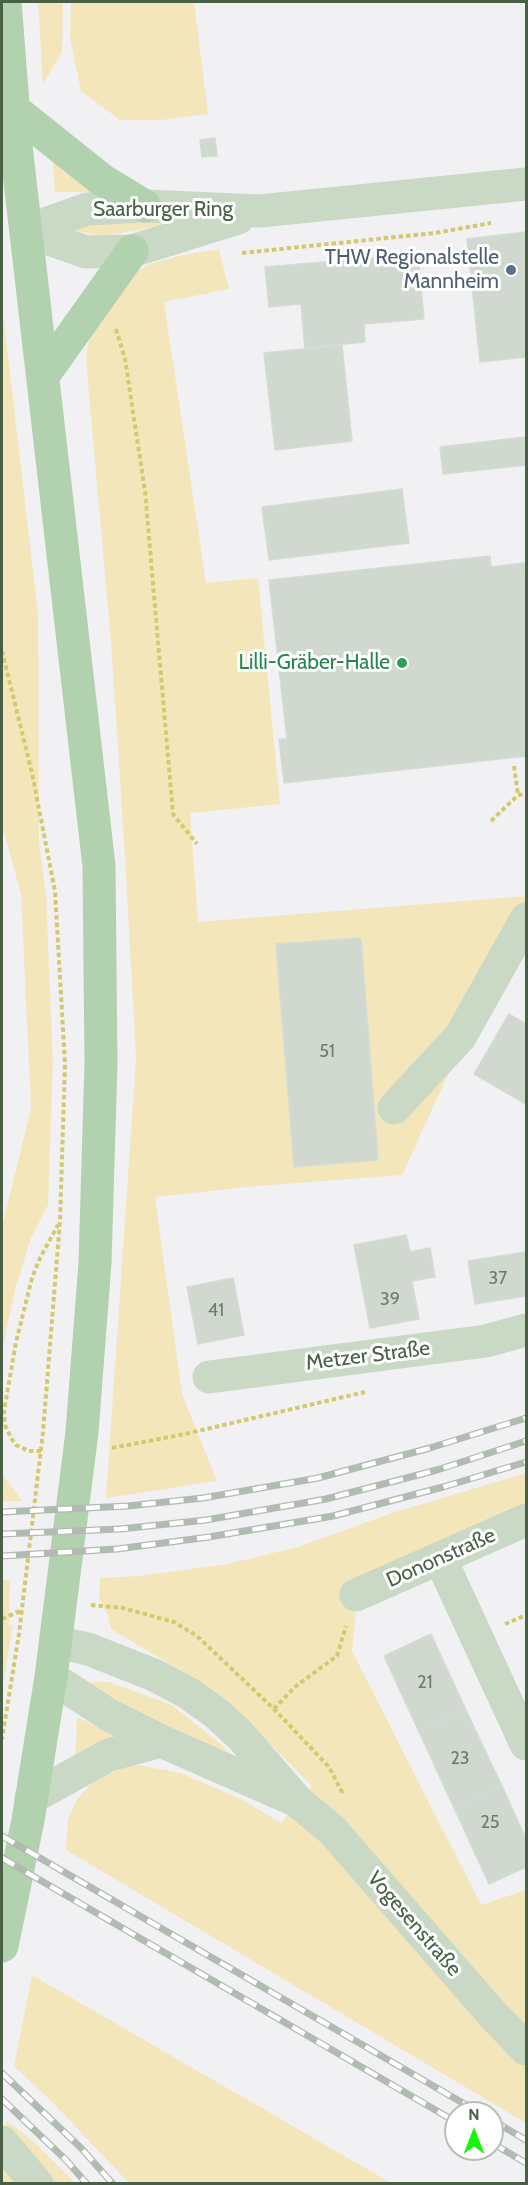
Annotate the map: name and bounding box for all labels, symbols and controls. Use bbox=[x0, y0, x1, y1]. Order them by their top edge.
street label: Saarburger Ring bbox=[93, 197, 233, 223]
place label: THW Regionalstelle Mannheim bbox=[325, 245, 499, 295]
marker: THW Regionalstelle Mannheim bbox=[504, 263, 518, 277]
place label: Lilli-Gräber-Halle bbox=[238, 650, 390, 676]
marker: Lilli-Gräber-Halle bbox=[395, 656, 409, 670]
house number: 51 bbox=[319, 1041, 335, 1063]
house number: 37 bbox=[489, 1268, 507, 1290]
house number: 39 bbox=[380, 1289, 400, 1311]
house number: 41 bbox=[208, 1300, 224, 1322]
street label: Metzer Straße bbox=[305, 1336, 431, 1376]
street label: Dononstraße bbox=[383, 1523, 499, 1593]
house number: 21 bbox=[417, 1672, 433, 1694]
house number: 23 bbox=[450, 1748, 470, 1770]
house number: 25 bbox=[480, 1812, 500, 1834]
street label: Vogesenstraße bbox=[362, 1866, 466, 1982]
north arrow bbox=[444, 2101, 504, 2161]
text: N bbox=[468, 2105, 480, 2124]

